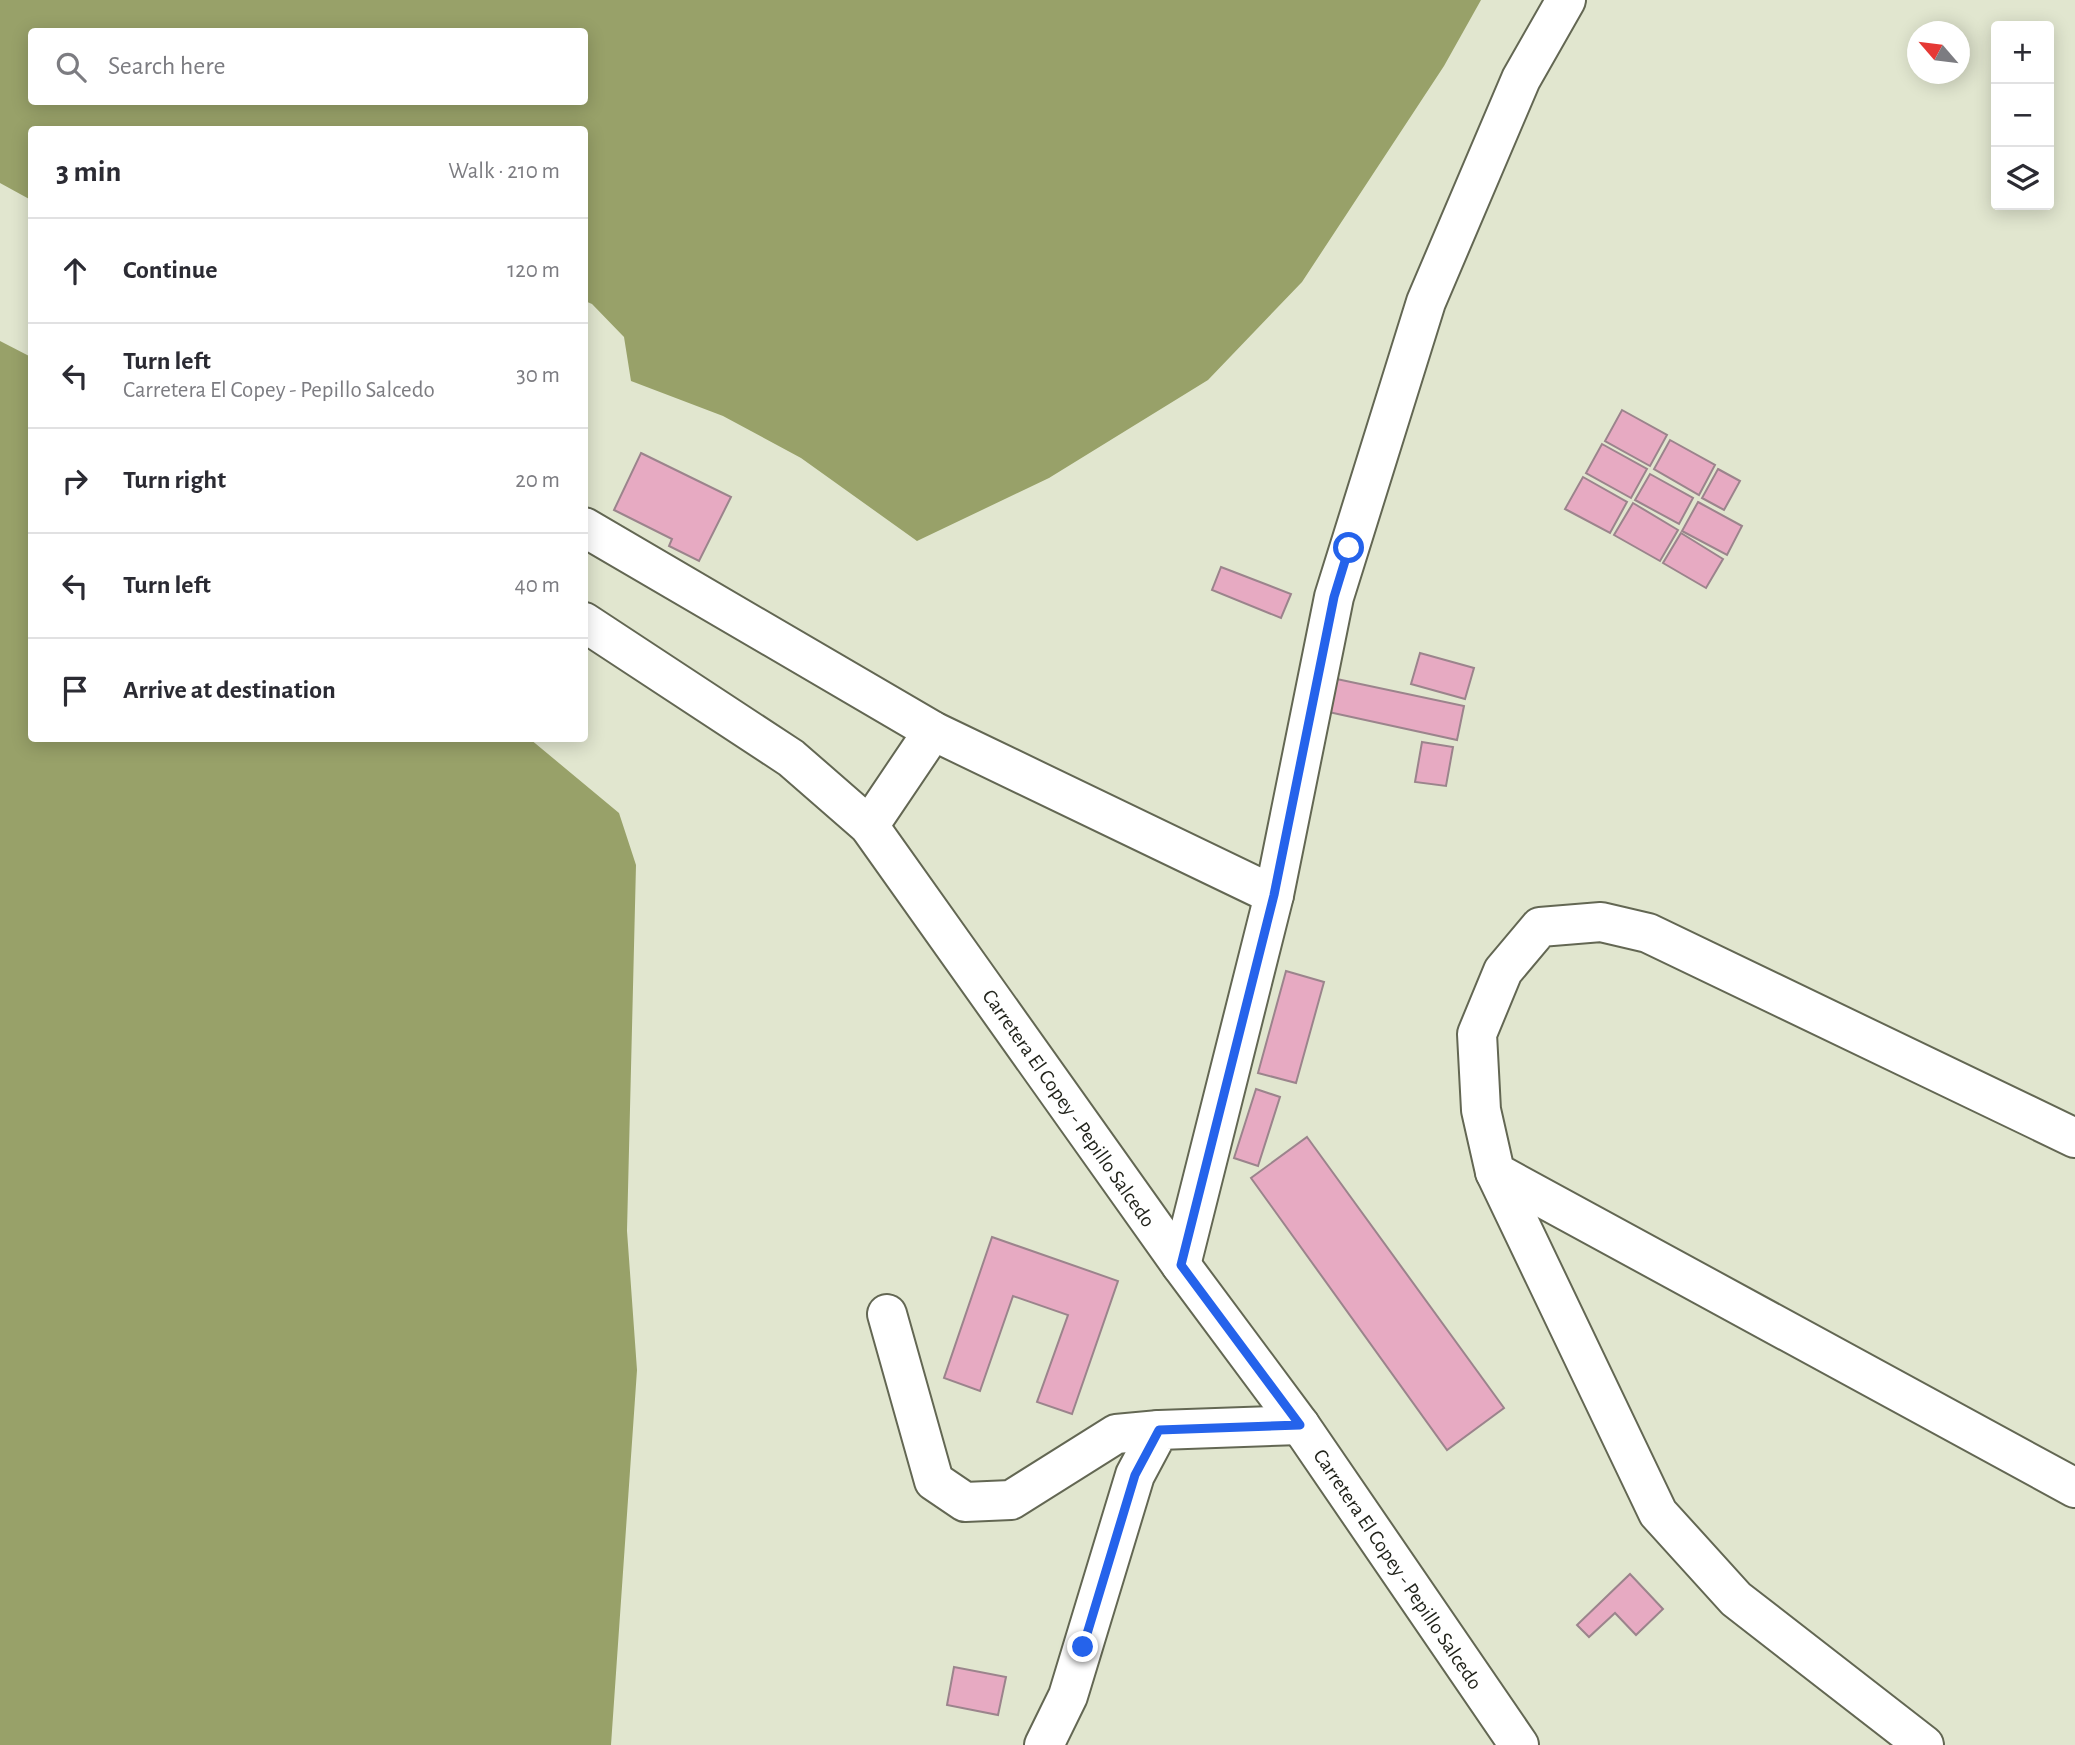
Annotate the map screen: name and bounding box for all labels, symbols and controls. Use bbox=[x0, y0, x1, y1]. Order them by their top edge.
north arrow bbox=[1907, 21, 1970, 84]
map controls bbox=[1991, 21, 2054, 210]
button: + bbox=[1991, 21, 2054, 84]
search box bbox=[28, 28, 588, 105]
icon: search bbox=[52, 48, 90, 86]
text: Search here bbox=[108, 53, 226, 79]
button: − bbox=[1991, 84, 2054, 147]
button: layers bbox=[1991, 147, 2054, 210]
text: 3 min bbox=[56, 157, 121, 187]
text: Walk · 210 m bbox=[448, 160, 560, 183]
icon: ahead bbox=[56, 252, 94, 290]
text: Continue bbox=[123, 257, 218, 283]
text: 120 m bbox=[507, 259, 560, 282]
text: Turn left bbox=[123, 348, 211, 374]
icon: left bbox=[56, 357, 94, 395]
text: 30 m bbox=[516, 364, 560, 387]
text: Carretera El Copey - Pepillo Salcedo bbox=[123, 379, 435, 402]
icon: right bbox=[56, 462, 94, 500]
text: Turn right bbox=[123, 467, 226, 493]
text: 20 m bbox=[515, 469, 560, 492]
route start bbox=[1333, 532, 1364, 563]
icon: left bbox=[56, 567, 94, 605]
text: Turn left bbox=[123, 572, 211, 598]
text: 40 m bbox=[515, 574, 560, 597]
icon: arrive bbox=[56, 672, 94, 710]
text: Arrive at destination bbox=[123, 677, 336, 703]
street label: Carretera El Copey - Pepillo Salcedo bbox=[978, 986, 1159, 1231]
street label: Carretera El Copey - Pepillo Salcedo bbox=[1309, 1445, 1486, 1693]
route end bbox=[1067, 1631, 1098, 1662]

